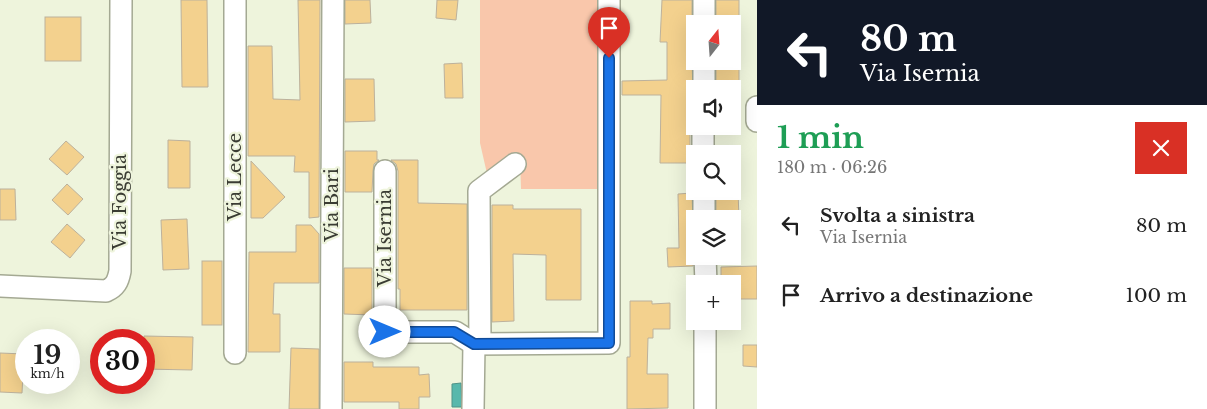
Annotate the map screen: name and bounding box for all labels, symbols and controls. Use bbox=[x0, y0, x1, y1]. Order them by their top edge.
pin bbox=[588, 7, 630, 58]
icon: arrive bbox=[595, 14, 623, 42]
north arrow bbox=[686, 15, 741, 70]
map controls bbox=[686, 15, 741, 330]
text: 80 m bbox=[860, 17, 957, 60]
icon: left bbox=[777, 20, 842, 85]
text: Via Isernia bbox=[860, 60, 980, 87]
button: sound bbox=[686, 80, 741, 135]
text: 1 min bbox=[777, 119, 864, 156]
button: close bbox=[1135, 122, 1187, 174]
street label: Via Lecce bbox=[224, 133, 246, 222]
button: search bbox=[686, 145, 741, 200]
street label: Via Foggia bbox=[109, 154, 131, 251]
text: 180 m · 06:26 bbox=[777, 157, 887, 177]
street label: Via Bari bbox=[321, 168, 343, 243]
street label: Via Isernia bbox=[374, 189, 396, 288]
text: Svolta a sinistra bbox=[820, 204, 975, 227]
button: layers bbox=[686, 210, 741, 265]
icon: left bbox=[777, 211, 805, 239]
text: 80 m bbox=[1136, 214, 1187, 237]
text: Via Isernia bbox=[820, 227, 907, 247]
button: + bbox=[686, 275, 741, 330]
icon: arrive bbox=[777, 281, 805, 309]
text: Arrivo a destinazione bbox=[820, 284, 1033, 307]
text: 100 m bbox=[1126, 284, 1187, 307]
position arrow bbox=[358, 305, 410, 357]
speed limit sign: 30 bbox=[90, 329, 155, 394]
text: 19 bbox=[34, 340, 61, 371]
text: km/h bbox=[30, 366, 65, 381]

